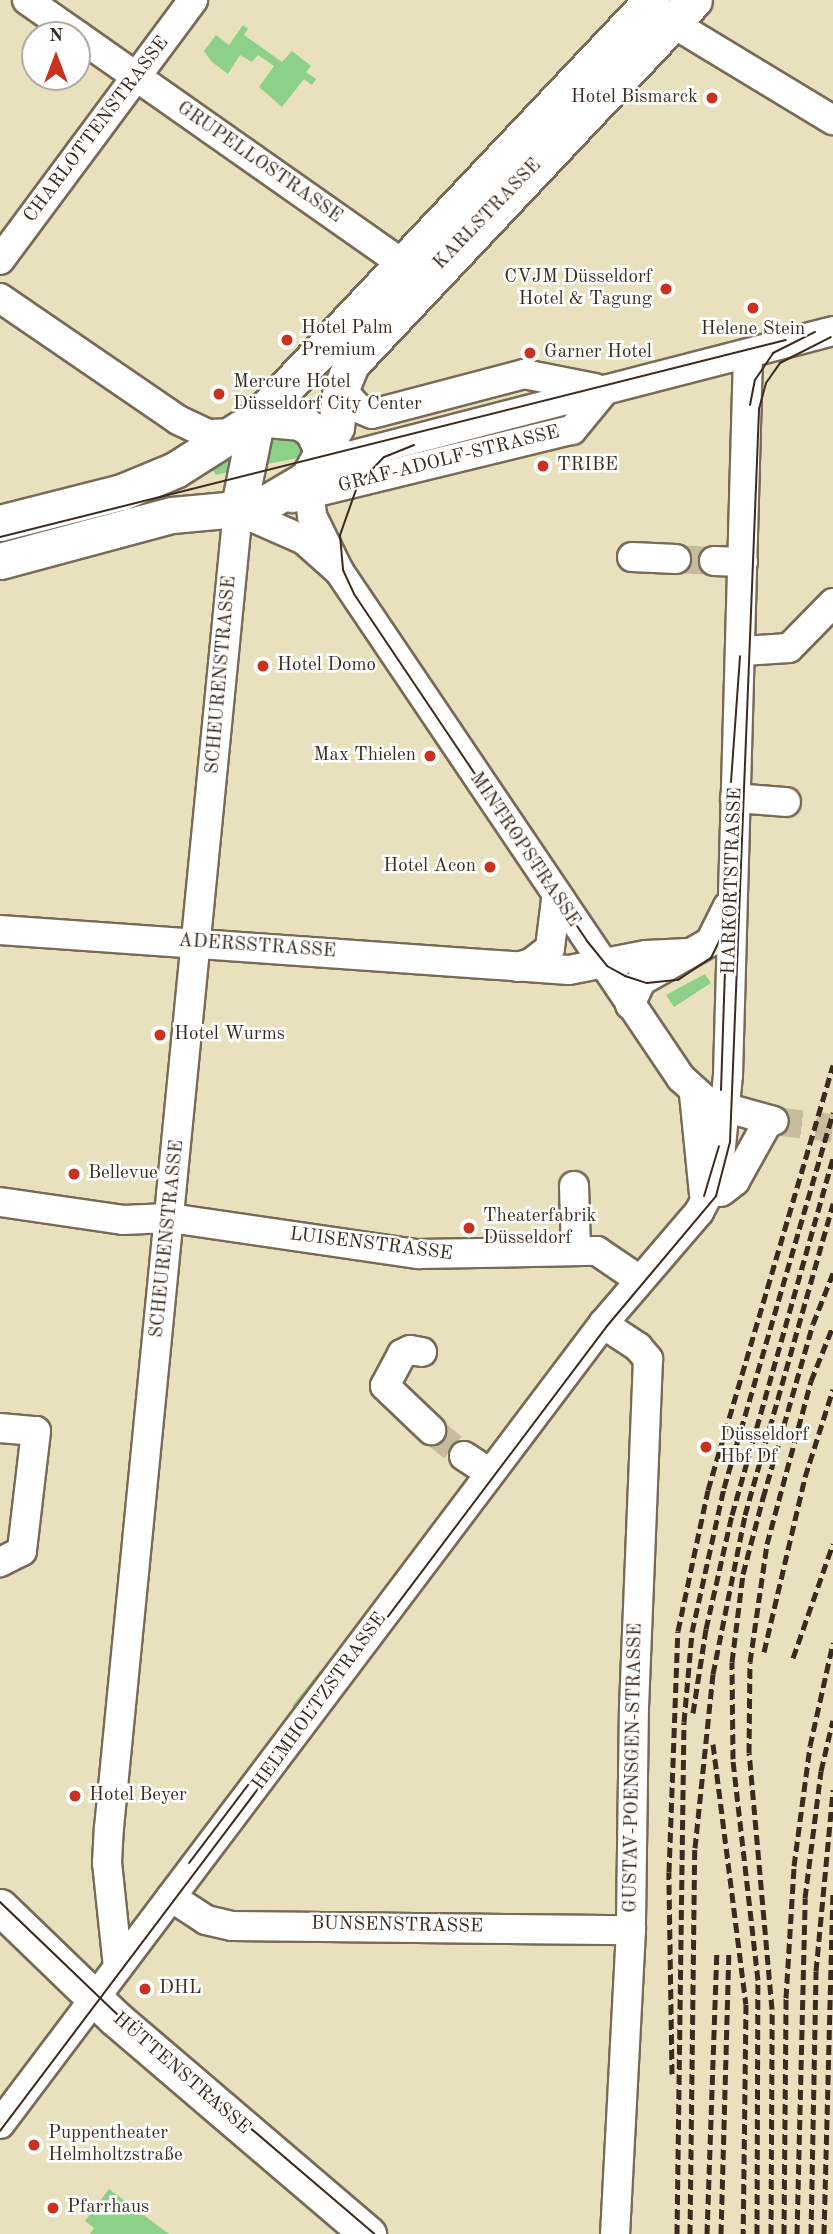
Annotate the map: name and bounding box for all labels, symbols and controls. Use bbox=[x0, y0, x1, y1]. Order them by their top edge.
north arrow bbox=[21, 21, 91, 91]
street label: CHARLOTTENSTRASSE bbox=[20, 33, 174, 227]
place label: Hotel Bismarck bbox=[571, 87, 698, 109]
marker: Hotel Bismarck bbox=[704, 90, 720, 106]
street label: GRUPELLOSTRASSE bbox=[172, 97, 346, 229]
street label: KARLSTRASSE bbox=[429, 155, 547, 275]
place label: CVJM Düsseldorf Hotel & Tagung bbox=[504, 267, 652, 311]
marker: CVJM Düsseldorf Hotel & Tagung bbox=[658, 281, 674, 297]
marker: Helene Stein bbox=[745, 300, 761, 316]
place label: Hotel Palm Premium bbox=[301, 318, 393, 362]
place label: Helene Stein bbox=[701, 319, 805, 341]
marker: Hotel Palm Premium bbox=[279, 332, 295, 348]
place label: Garner Hotel bbox=[544, 342, 652, 364]
marker: Garner Hotel bbox=[522, 345, 538, 361]
place label: Mercure Hotel Düsseldorf City Center bbox=[233, 372, 422, 416]
marker: Mercure Hotel Düsseldorf City Center bbox=[211, 386, 227, 402]
street label: GRAF-ADOLF-STRASSE bbox=[336, 421, 562, 499]
place label: TRIBE bbox=[557, 455, 618, 477]
marker: TRIBE bbox=[535, 458, 551, 474]
street label: SCHEURENSTRASSE bbox=[202, 575, 242, 775]
place label: Hotel Domo bbox=[277, 655, 376, 677]
marker: Hotel Domo bbox=[255, 658, 271, 674]
place label: Max Thielen bbox=[314, 745, 416, 767]
marker: Max Thielen bbox=[422, 748, 438, 764]
street label: MINTROPSTRASSE bbox=[464, 768, 584, 932]
street label: HARKORTSTRASSE bbox=[718, 787, 748, 975]
place label: Hotel Acon bbox=[383, 856, 476, 878]
marker: Hotel Acon bbox=[482, 859, 498, 875]
street label: ADERSSTRASSE bbox=[177, 930, 337, 964]
place label: Hotel Wurms bbox=[174, 1024, 285, 1046]
marker: Hotel Wurms bbox=[152, 1027, 168, 1043]
street label: SCHEURENSTRASSE bbox=[146, 1139, 190, 1339]
place label: Bellevue bbox=[88, 1163, 158, 1185]
marker: Bellevue bbox=[66, 1166, 82, 1182]
place label: Theaterfabrik Düsseldorf bbox=[483, 1206, 596, 1250]
marker: Theaterfabrik Düsseldorf bbox=[461, 1220, 477, 1236]
street label: LUISENSTRASSE bbox=[288, 1224, 454, 1266]
place label: Düsseldorf Hbf Df bbox=[720, 1425, 809, 1469]
marker: Düsseldorf Hbf Df bbox=[698, 1439, 714, 1455]
street label: HELMHOLTZSTRASSE bbox=[248, 1609, 392, 1795]
street label: GUSTAV-POENSGEN-STRASSE bbox=[620, 1623, 648, 1913]
place label: Hotel Beyer bbox=[89, 1785, 187, 1807]
marker: Hotel Beyer bbox=[67, 1788, 83, 1804]
street label: BUNSENSTRASSE bbox=[311, 1913, 483, 1939]
place label: DHL bbox=[159, 1978, 202, 2000]
marker: DHL bbox=[137, 1981, 153, 1997]
street label: HÜTTENSTRASSE bbox=[108, 2008, 254, 2140]
place label: Puppentheater Helmholtzstraße bbox=[48, 2123, 183, 2167]
marker: Puppentheater Helmholtzstraße bbox=[26, 2137, 42, 2153]
place label: Pfarrhaus bbox=[67, 2197, 149, 2219]
marker: Pfarrhaus bbox=[45, 2200, 61, 2216]

